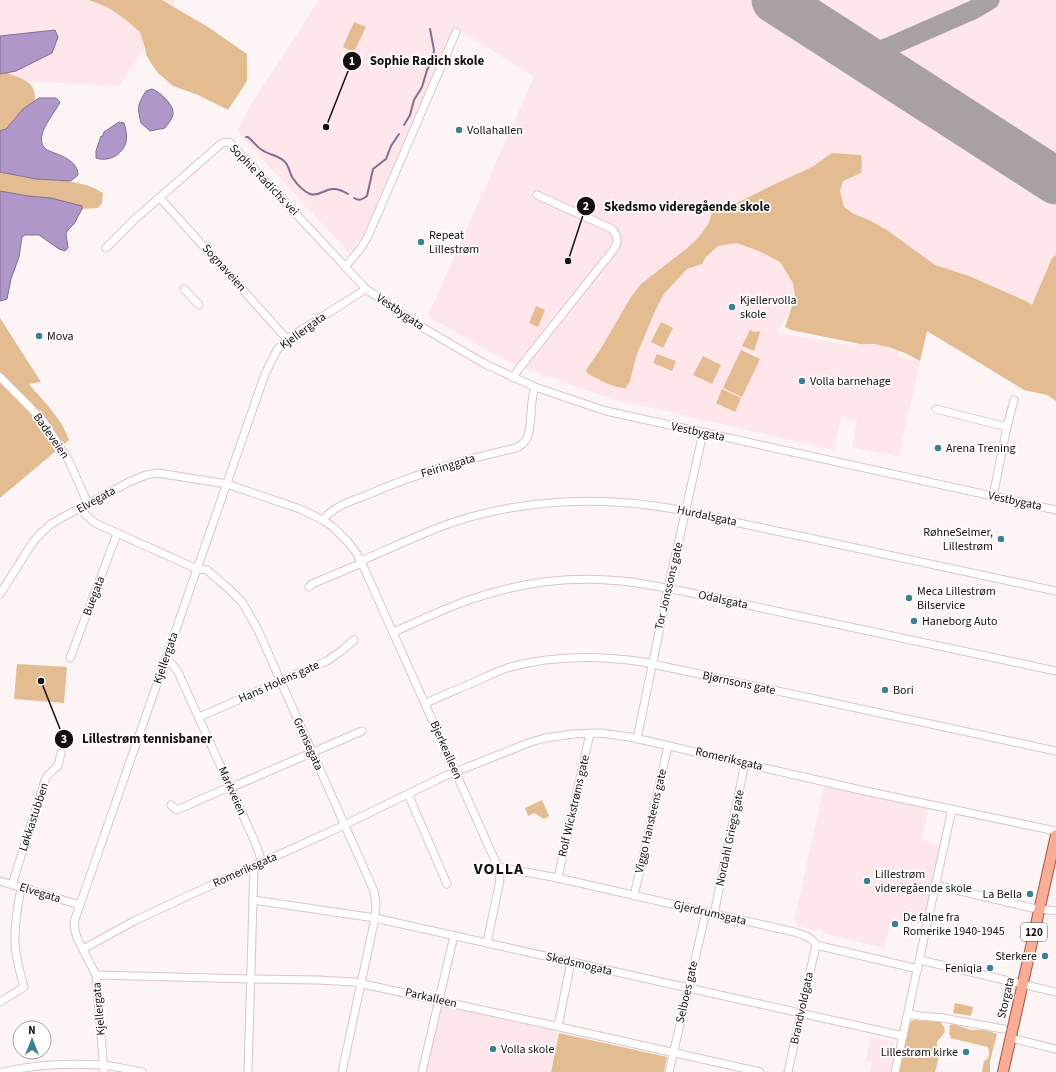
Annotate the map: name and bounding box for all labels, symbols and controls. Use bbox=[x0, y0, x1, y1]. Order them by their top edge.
callout: Sophie Radich skole bbox=[342, 48, 493, 73]
text: Sophie Radich skole bbox=[370, 52, 484, 70]
text: 1 bbox=[349, 53, 355, 70]
place label: Vollahallen bbox=[467, 122, 523, 139]
marker: Vollahallen bbox=[454, 125, 464, 135]
street label: Sophie Radichs vei bbox=[225, 140, 303, 220]
callout: Skedsmo videregående skole bbox=[576, 194, 778, 219]
text: 2 bbox=[583, 198, 589, 215]
text: Skedsmo videregående skole bbox=[604, 198, 770, 216]
place label: Repeat Lillestrøm bbox=[429, 227, 479, 258]
marker: Repeat Lillestrøm bbox=[416, 237, 426, 247]
street label: Sognaveien bbox=[198, 241, 250, 295]
street label: Vestbygata bbox=[373, 290, 427, 334]
place label: Kjellervolla skole bbox=[740, 292, 797, 323]
marker: Kjellervolla skole bbox=[727, 302, 737, 312]
street label: Kjellergata bbox=[276, 308, 330, 354]
place label: Mova bbox=[47, 328, 74, 345]
marker: Mova bbox=[34, 331, 44, 341]
place label: Volla barnehage bbox=[810, 373, 891, 390]
marker: Volla barnehage bbox=[797, 376, 807, 386]
street label: Badeveien bbox=[29, 410, 73, 462]
street label: Vestbygata bbox=[670, 418, 726, 446]
place label: Arena Trening bbox=[946, 440, 1016, 457]
marker: Arena Trening bbox=[933, 443, 943, 453]
street label: Feiringgata bbox=[419, 450, 477, 482]
street label: Elvegata bbox=[73, 482, 119, 518]
street label: Vestbygata bbox=[987, 487, 1043, 515]
street label: Hurdalsgata bbox=[676, 501, 738, 531]
place label: RøhneSelmer, Lillestrøm bbox=[923, 524, 993, 555]
marker: RøhneSelmer, Lillestrøm bbox=[996, 534, 1006, 544]
street label: Tor Jonssons gate bbox=[651, 540, 687, 632]
street label: Buegata bbox=[79, 574, 109, 618]
place label: Meca Lillestrøm Bilservice bbox=[917, 583, 996, 614]
street label: Odalsgata bbox=[697, 586, 749, 614]
marker: Meca Lillestrøm Bilservice bbox=[904, 593, 914, 603]
place label: Haneborg Auto bbox=[922, 613, 997, 630]
marker: Haneborg Auto bbox=[909, 616, 919, 626]
street label: Kjellergata bbox=[149, 630, 183, 686]
street label: Hans Holens gate bbox=[236, 657, 322, 707]
street label: Bjørnsons gate bbox=[701, 667, 777, 699]
place label: Bori bbox=[893, 682, 914, 699]
marker: Bori bbox=[880, 685, 890, 695]
street label: Grensegata bbox=[289, 715, 327, 773]
street label: Bjerkealleen bbox=[426, 718, 466, 782]
callout: Lillestrøm tennisbaner bbox=[54, 726, 220, 751]
text: Lillestrøm tennisbaner bbox=[82, 730, 213, 748]
text: 3 bbox=[61, 731, 67, 748]
street label: Romeriksgata bbox=[694, 743, 764, 775]
street label: Rolf Wickstrøms gate bbox=[554, 753, 594, 859]
street label: Markveien bbox=[214, 764, 250, 818]
street label: Viggo Hansteens gate bbox=[631, 767, 671, 875]
street label: Løkkastubben bbox=[15, 781, 53, 853]
street label: Nordahl Griegs gate bbox=[711, 788, 749, 888]
street label: Romeriksgata bbox=[210, 848, 280, 892]
district label: VOLLA bbox=[473, 858, 524, 880]
place label: Lillestrøm videregående skole bbox=[875, 866, 972, 897]
marker: Lillestrøm videregående skole bbox=[862, 876, 872, 886]
street label: Elvegata bbox=[17, 879, 63, 907]
place label: La Bella bbox=[983, 886, 1022, 903]
marker: La Bella bbox=[1025, 889, 1035, 899]
street label: Gjerdrumsgata bbox=[672, 896, 748, 930]
place label: De falne fra Romerike 1940-1945 bbox=[903, 909, 1005, 940]
marker: De falne fra Romerike 1940-1945 bbox=[890, 919, 900, 929]
road number: 120 bbox=[1021, 923, 1047, 941]
street label: Skedsmogata bbox=[544, 948, 614, 980]
place label: Sterkere bbox=[995, 948, 1037, 965]
marker: Sterkere bbox=[1040, 951, 1050, 961]
street label: Selboes gate bbox=[672, 959, 702, 1025]
place label: Feniqia bbox=[945, 960, 982, 977]
marker: Feniqia bbox=[985, 963, 995, 973]
street label: Brandvoldgata bbox=[786, 970, 818, 1046]
street label: Storgata bbox=[993, 976, 1019, 1020]
street label: Kjellergata bbox=[88, 982, 110, 1036]
street label: Parkalleen bbox=[403, 984, 459, 1012]
north arrow bbox=[12, 1020, 52, 1060]
text: N bbox=[28, 1023, 36, 1038]
place label: Volla skole bbox=[501, 1041, 554, 1058]
marker: Volla skole bbox=[488, 1044, 498, 1054]
place label: Lillestrøm kirke bbox=[881, 1044, 958, 1061]
marker: Lillestrøm kirke bbox=[961, 1047, 971, 1057]

